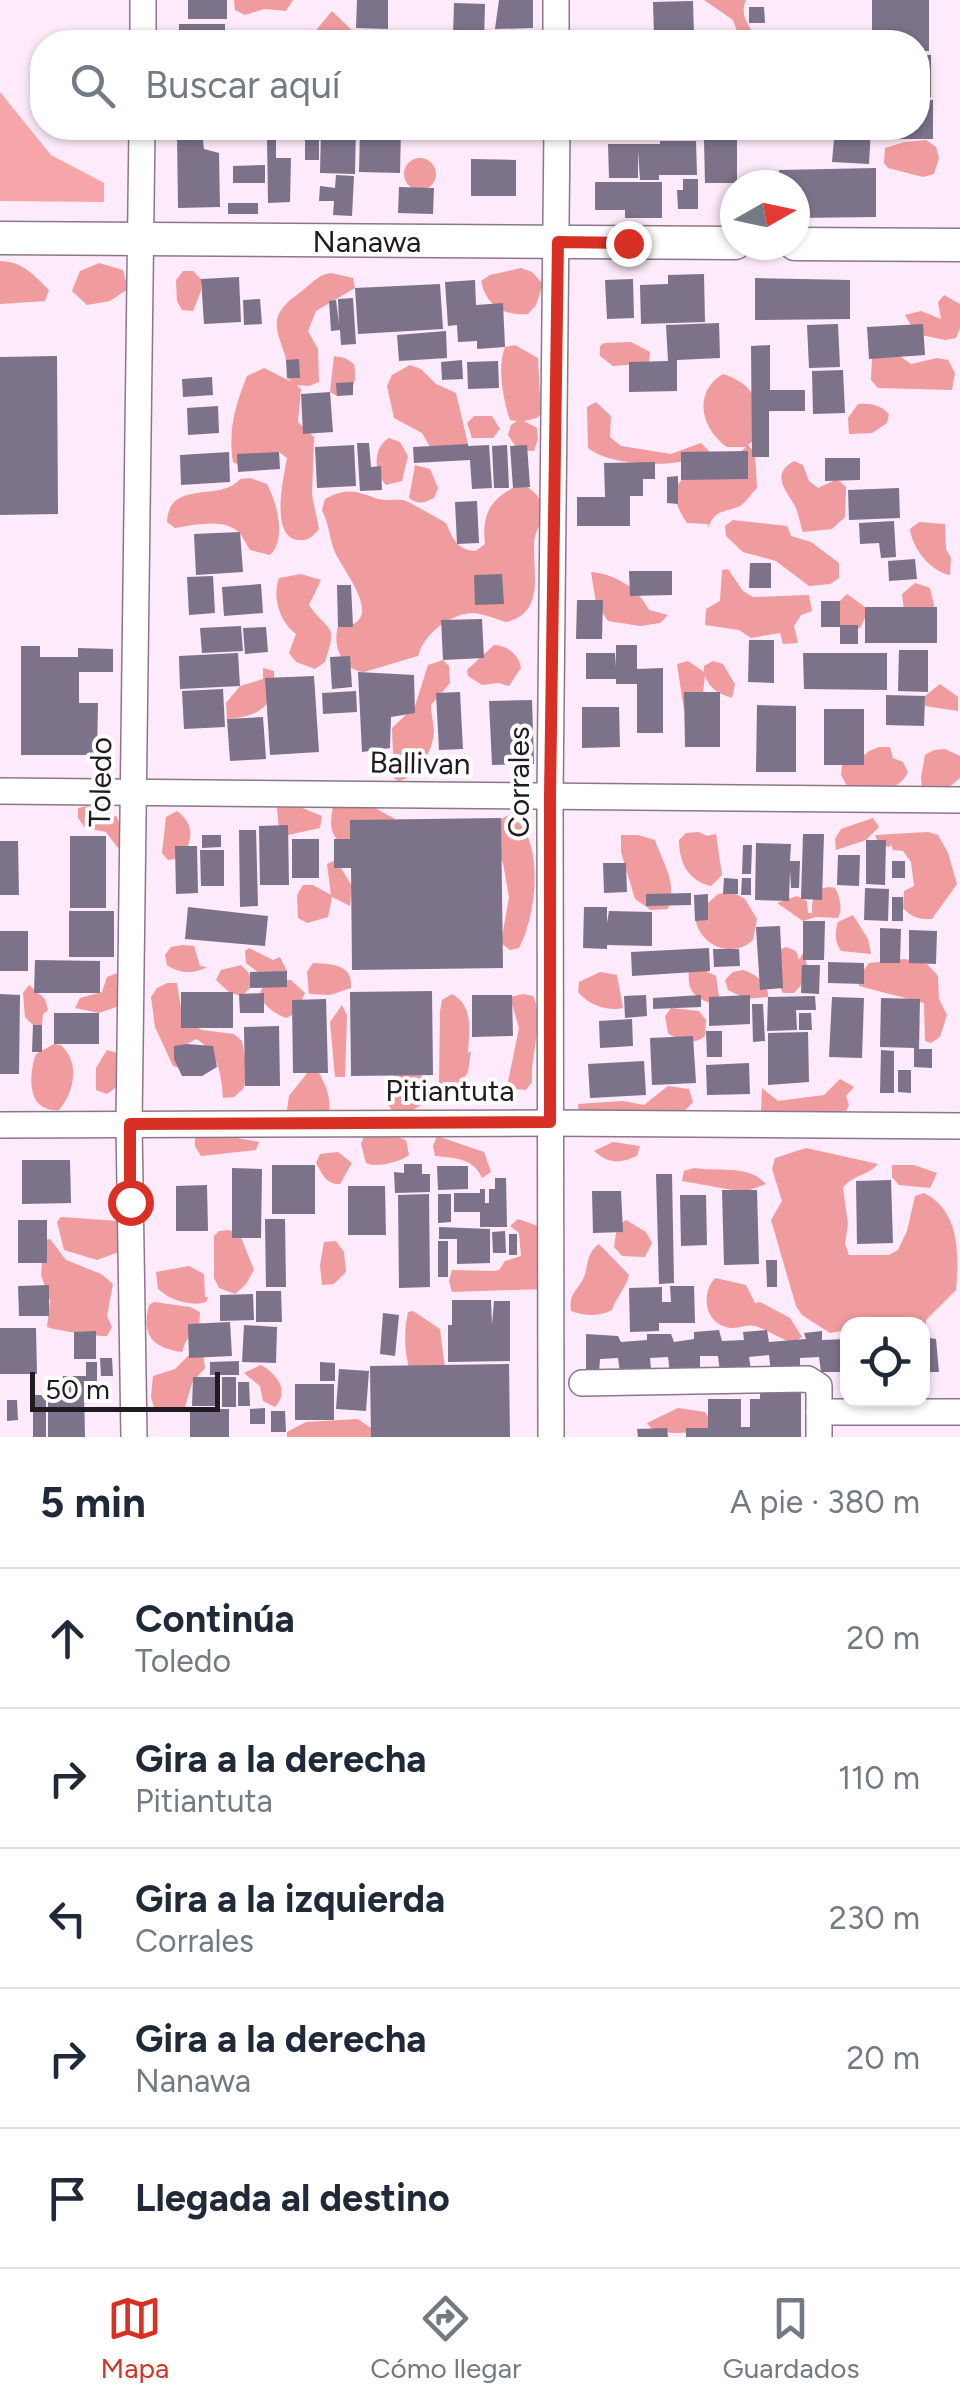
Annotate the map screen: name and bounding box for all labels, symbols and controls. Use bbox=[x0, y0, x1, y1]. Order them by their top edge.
search box bbox=[30, 30, 930, 140]
icon: search bbox=[65, 58, 120, 113]
text: Buscar aquí bbox=[145, 62, 341, 108]
north arrow bbox=[720, 170, 810, 260]
route end bbox=[606, 221, 652, 267]
street label: Nanawa bbox=[313, 223, 421, 260]
street label: Corrales bbox=[500, 726, 537, 838]
street label: Toledo bbox=[81, 737, 119, 827]
street label: Ballivan bbox=[369, 744, 471, 782]
street label: Pitiantuta bbox=[385, 1072, 515, 1109]
route start bbox=[108, 1180, 154, 1226]
map controls bbox=[840, 1317, 930, 1407]
button: locate bbox=[840, 1317, 930, 1407]
scale bar bbox=[30, 1367, 220, 1412]
text: 50 m bbox=[45, 1372, 110, 1406]
text: 5 min bbox=[40, 1477, 146, 1528]
text: A pie · 380 m bbox=[730, 1483, 920, 1521]
text: Continúa bbox=[135, 1596, 295, 1642]
icon: ahead bbox=[40, 1611, 95, 1666]
text: 20 m bbox=[846, 1619, 920, 1657]
text: Toledo bbox=[135, 1642, 231, 1680]
text: Gira a la derecha bbox=[135, 1736, 427, 1782]
icon: right bbox=[40, 1751, 95, 1806]
text: 110 m bbox=[838, 1759, 920, 1797]
text: Pitiantuta bbox=[135, 1782, 273, 1820]
text: Gira a la izquierda bbox=[135, 1876, 445, 1922]
icon: left bbox=[40, 1891, 95, 1946]
text: 230 m bbox=[829, 1899, 920, 1937]
text: Corrales bbox=[135, 1922, 254, 1960]
text: Gira a la derecha bbox=[135, 2016, 427, 2062]
icon: right bbox=[40, 2031, 95, 2086]
text: 20 m bbox=[846, 2039, 920, 2077]
text: Nanawa bbox=[135, 2062, 251, 2100]
icon: arrive bbox=[40, 2171, 95, 2226]
text: Llegada al destino bbox=[135, 2175, 450, 2221]
tab: Mapa bbox=[100, 2291, 169, 2385]
tab: Cómo llegar bbox=[370, 2291, 521, 2385]
tab: Guardados bbox=[722, 2291, 860, 2385]

